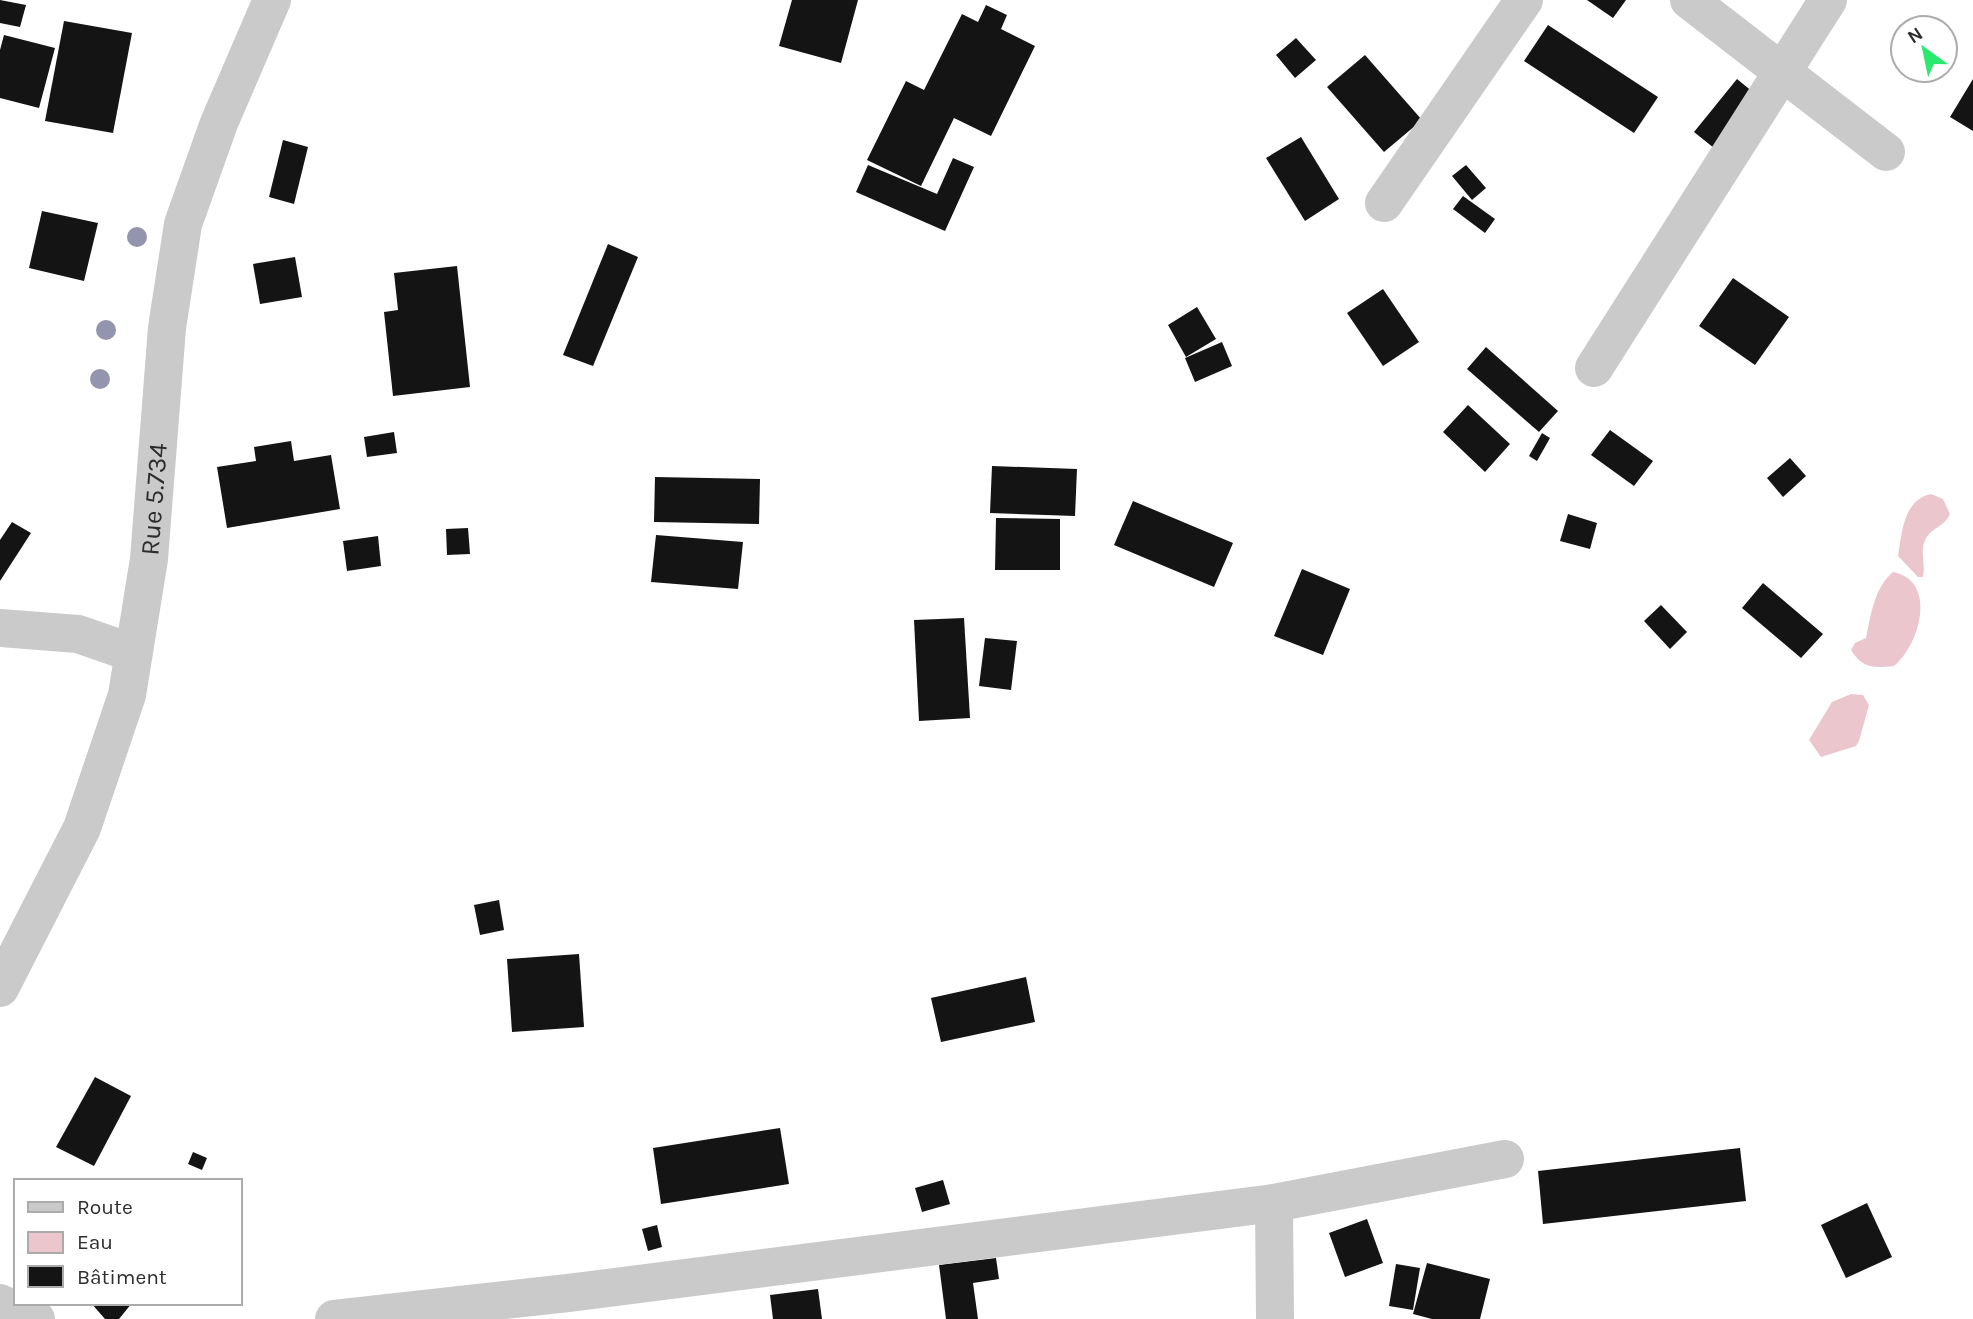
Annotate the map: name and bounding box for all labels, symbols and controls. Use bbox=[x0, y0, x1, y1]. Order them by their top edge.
north arrow bbox=[1889, 14, 1959, 84]
text: N bbox=[1904, 23, 1927, 49]
street label: Rue 5.734 bbox=[134, 442, 173, 557]
legend bbox=[14, 1179, 242, 1305]
text: Route bbox=[77, 1195, 133, 1219]
text: Eau bbox=[77, 1230, 113, 1254]
text: Bâtiment bbox=[77, 1265, 167, 1289]

